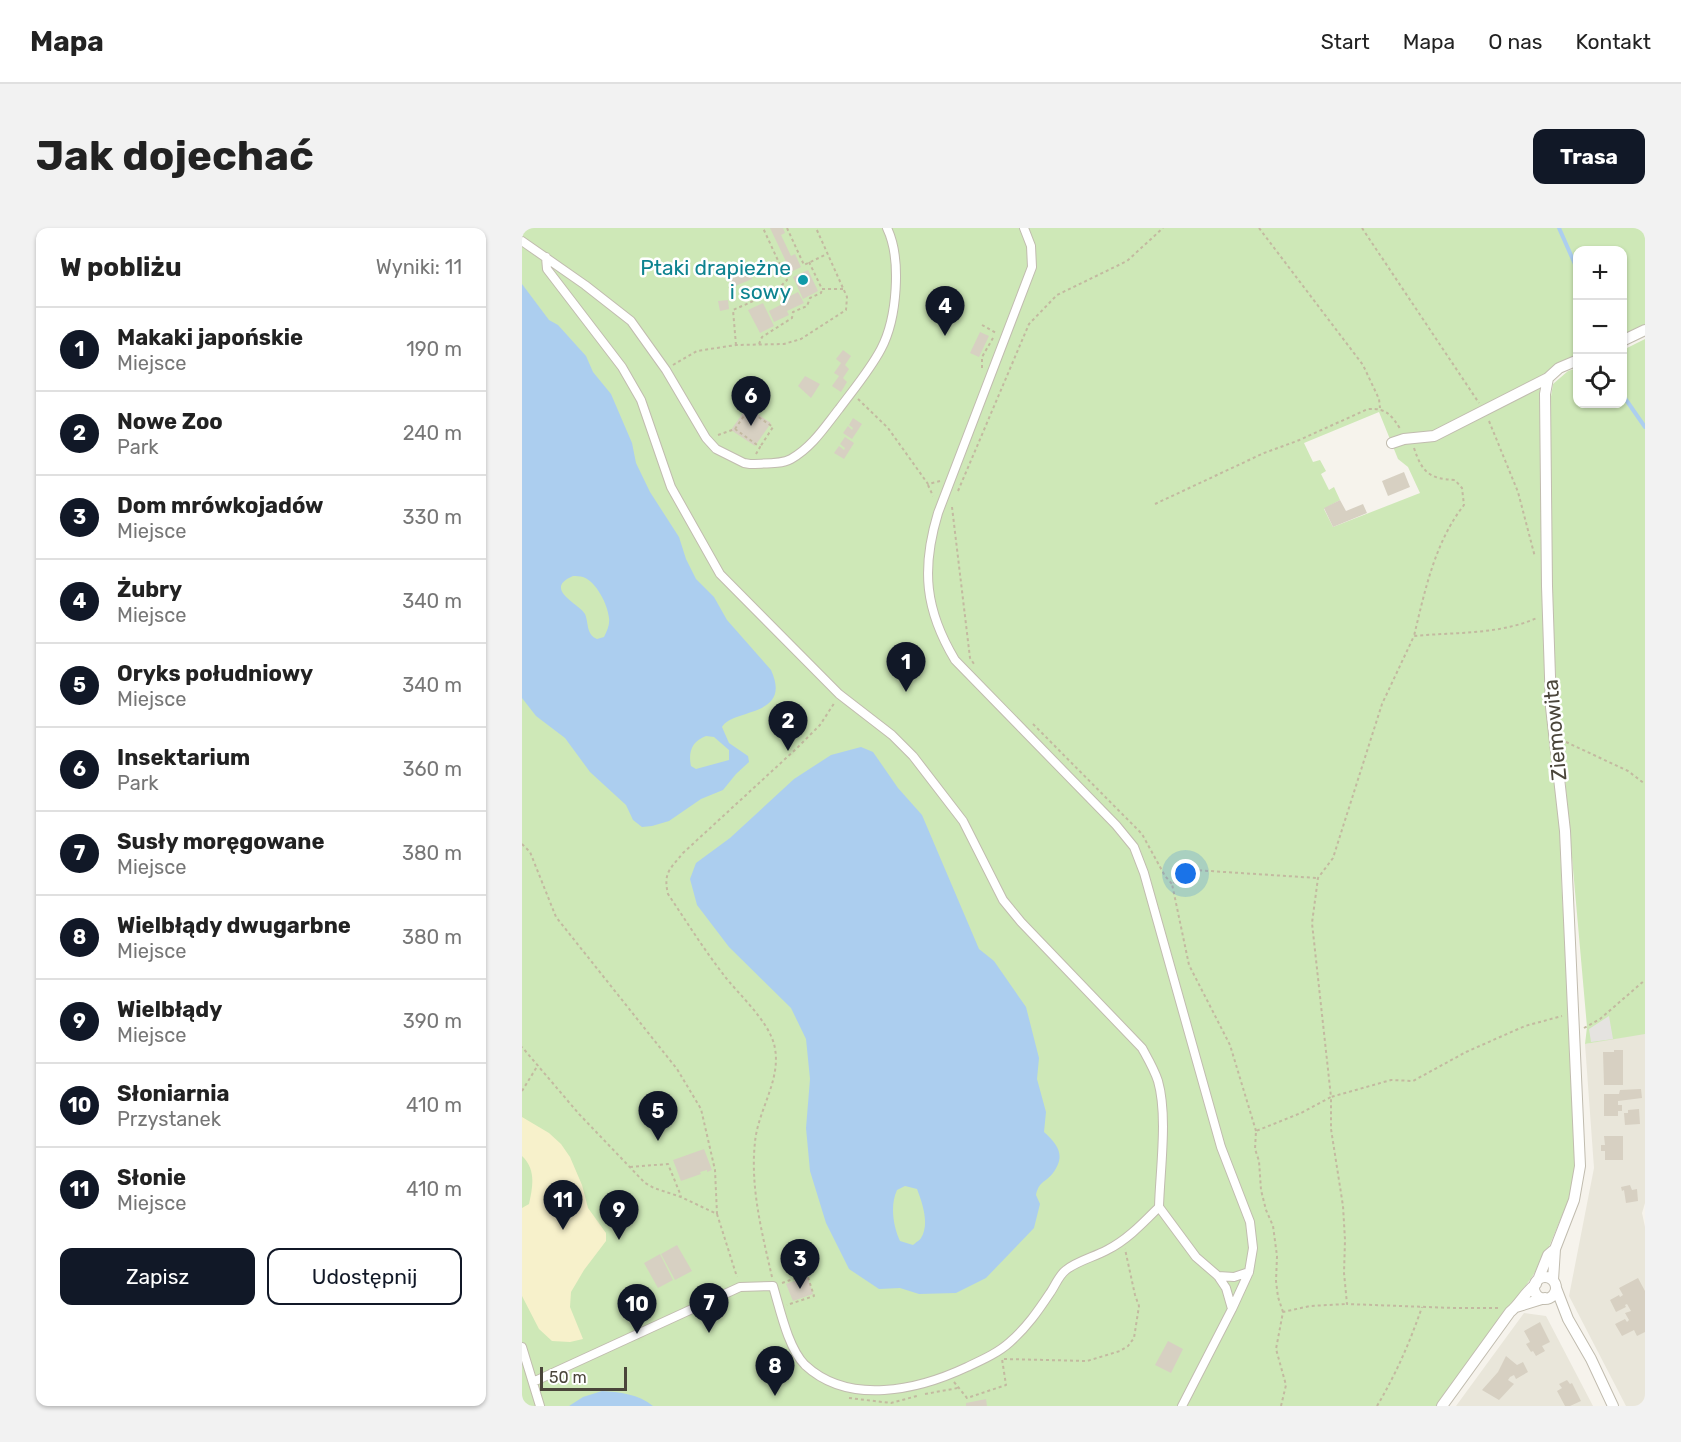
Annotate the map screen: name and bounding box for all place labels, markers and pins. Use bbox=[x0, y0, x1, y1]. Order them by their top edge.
place label: Ptaki drapieżne i sowy bbox=[640, 255, 791, 304]
marker: Ptaki drapieżne i sowy bbox=[796, 273, 810, 287]
pin: 4 bbox=[926, 286, 964, 336]
pin: 6 bbox=[732, 376, 770, 426]
pin: 1 bbox=[886, 642, 926, 692]
pin: 2 bbox=[768, 702, 808, 751]
pin: 5 bbox=[638, 1092, 678, 1141]
pin: 11 bbox=[544, 1180, 582, 1230]
pin: 9 bbox=[600, 1190, 638, 1240]
pin: 3 bbox=[780, 1240, 820, 1289]
pin: 10 bbox=[618, 1284, 656, 1334]
pin: 7 bbox=[690, 1284, 729, 1333]
pin: 8 bbox=[756, 1346, 794, 1396]

